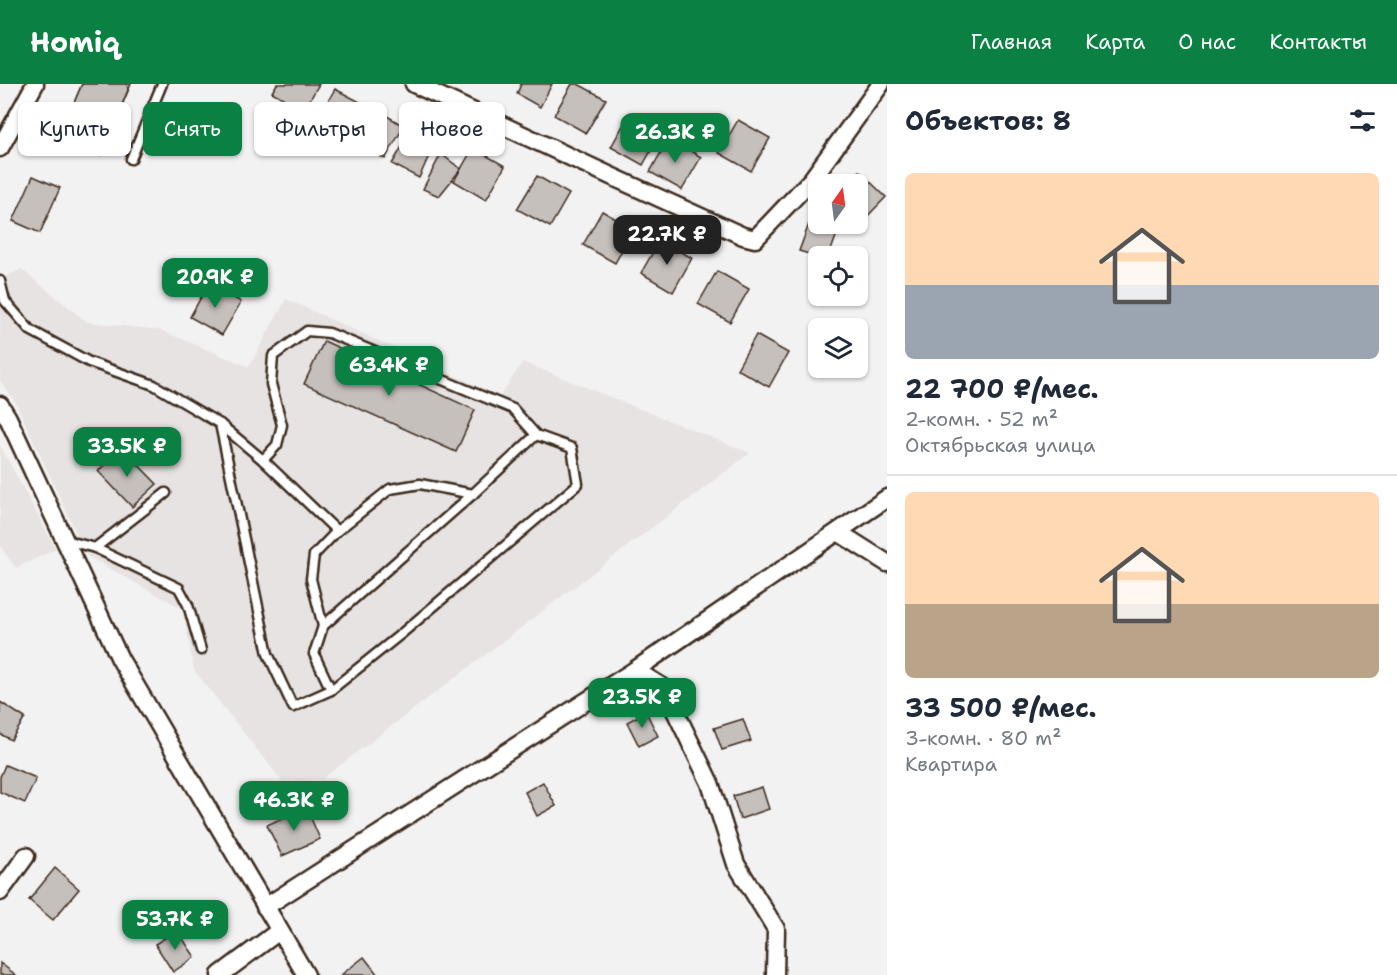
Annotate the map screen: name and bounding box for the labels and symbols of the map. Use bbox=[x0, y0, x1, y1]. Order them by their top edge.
pin: 26.3K ₽ bbox=[620, 113, 730, 164]
north arrow bbox=[808, 174, 868, 234]
pin: 22.7K ₽ bbox=[612, 215, 722, 266]
pin: 20.9K ₽ bbox=[160, 258, 270, 309]
pin: 63.4K ₽ bbox=[334, 346, 444, 397]
pin: 33.5K ₽ bbox=[72, 427, 182, 478]
pin: 23.5K ₽ bbox=[587, 678, 697, 729]
pin: 46.3K ₽ bbox=[239, 781, 349, 832]
pin: 53.7K ₽ bbox=[120, 900, 230, 951]

